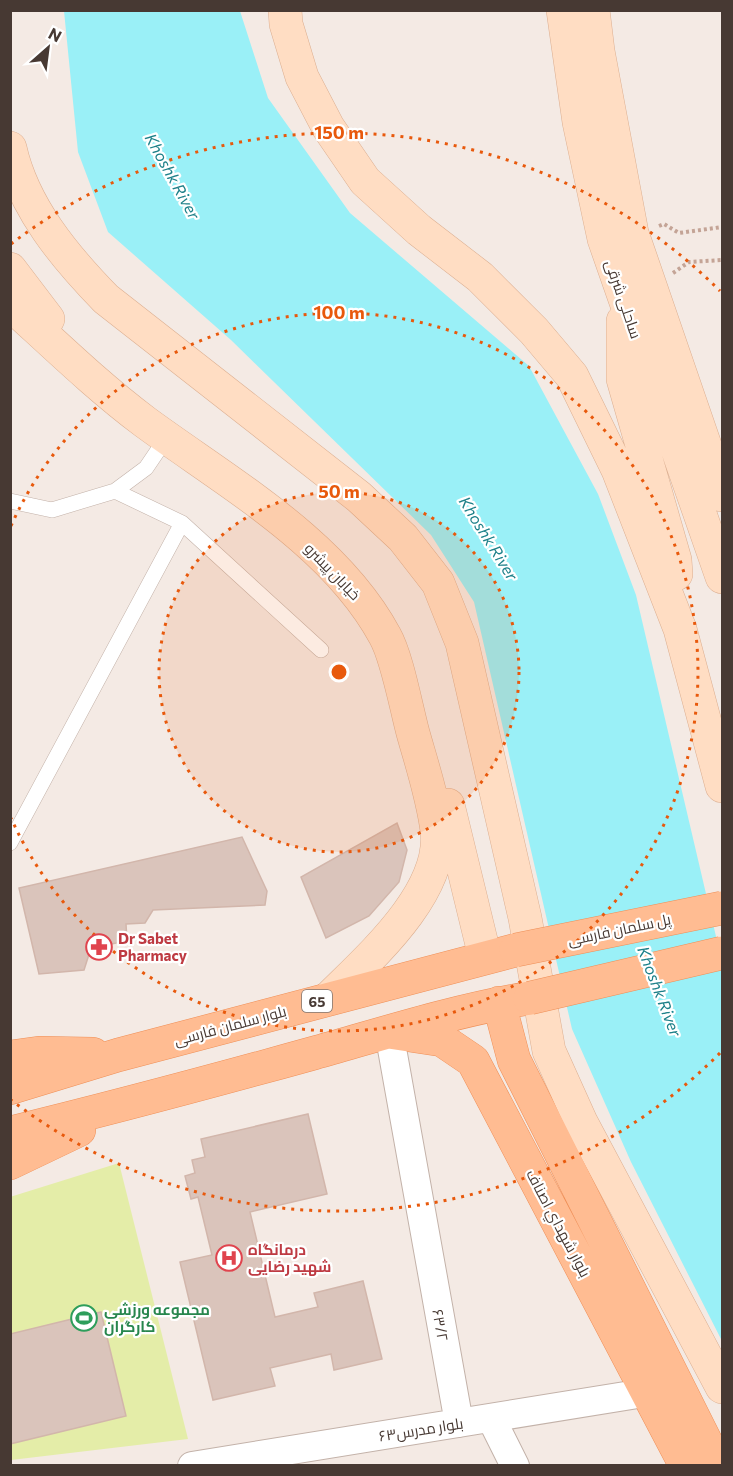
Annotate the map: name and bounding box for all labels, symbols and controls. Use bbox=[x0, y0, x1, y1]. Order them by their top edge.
north arrow bbox=[18, 18, 78, 78]
text: N bbox=[46, 23, 65, 46]
text: 150 m bbox=[314, 121, 364, 143]
water label: Khoshk River bbox=[142, 130, 205, 223]
street label: ساحلی شرقی bbox=[600, 257, 646, 341]
text: 100 m bbox=[313, 301, 365, 323]
text: 50 m bbox=[318, 480, 360, 502]
water label: Khoshk River bbox=[456, 493, 523, 584]
street label: خیابان پیشرو bbox=[300, 539, 365, 605]
centre of rings bbox=[329, 662, 349, 682]
street label: پل سلمان فارسی bbox=[566, 909, 673, 951]
place label: Dr Sabet Pharmacy bbox=[118, 929, 188, 964]
pharmacy icon: Dr Sabet Pharmacy bbox=[84, 932, 114, 962]
water label: Khoshk River bbox=[634, 943, 686, 1039]
road number: 65 bbox=[302, 990, 332, 1012]
street label: بلوار سلمان فارسی bbox=[172, 1001, 289, 1051]
street label: بلوار شهداي اصناف bbox=[519, 1166, 595, 1282]
place label: درمانگاه شهید رضایی bbox=[248, 1240, 331, 1276]
hospital icon: درمانگاه شهید رضایی bbox=[214, 1243, 244, 1273]
place label: مجموعه ورزشی کارگران bbox=[104, 1300, 210, 1336]
sports icon: مجموعه ورزشی کارگران bbox=[69, 1303, 99, 1333]
street label: ۶۳/۲ bbox=[429, 1308, 453, 1342]
street label: بلوار مدرس۶۳ bbox=[378, 1413, 465, 1447]

